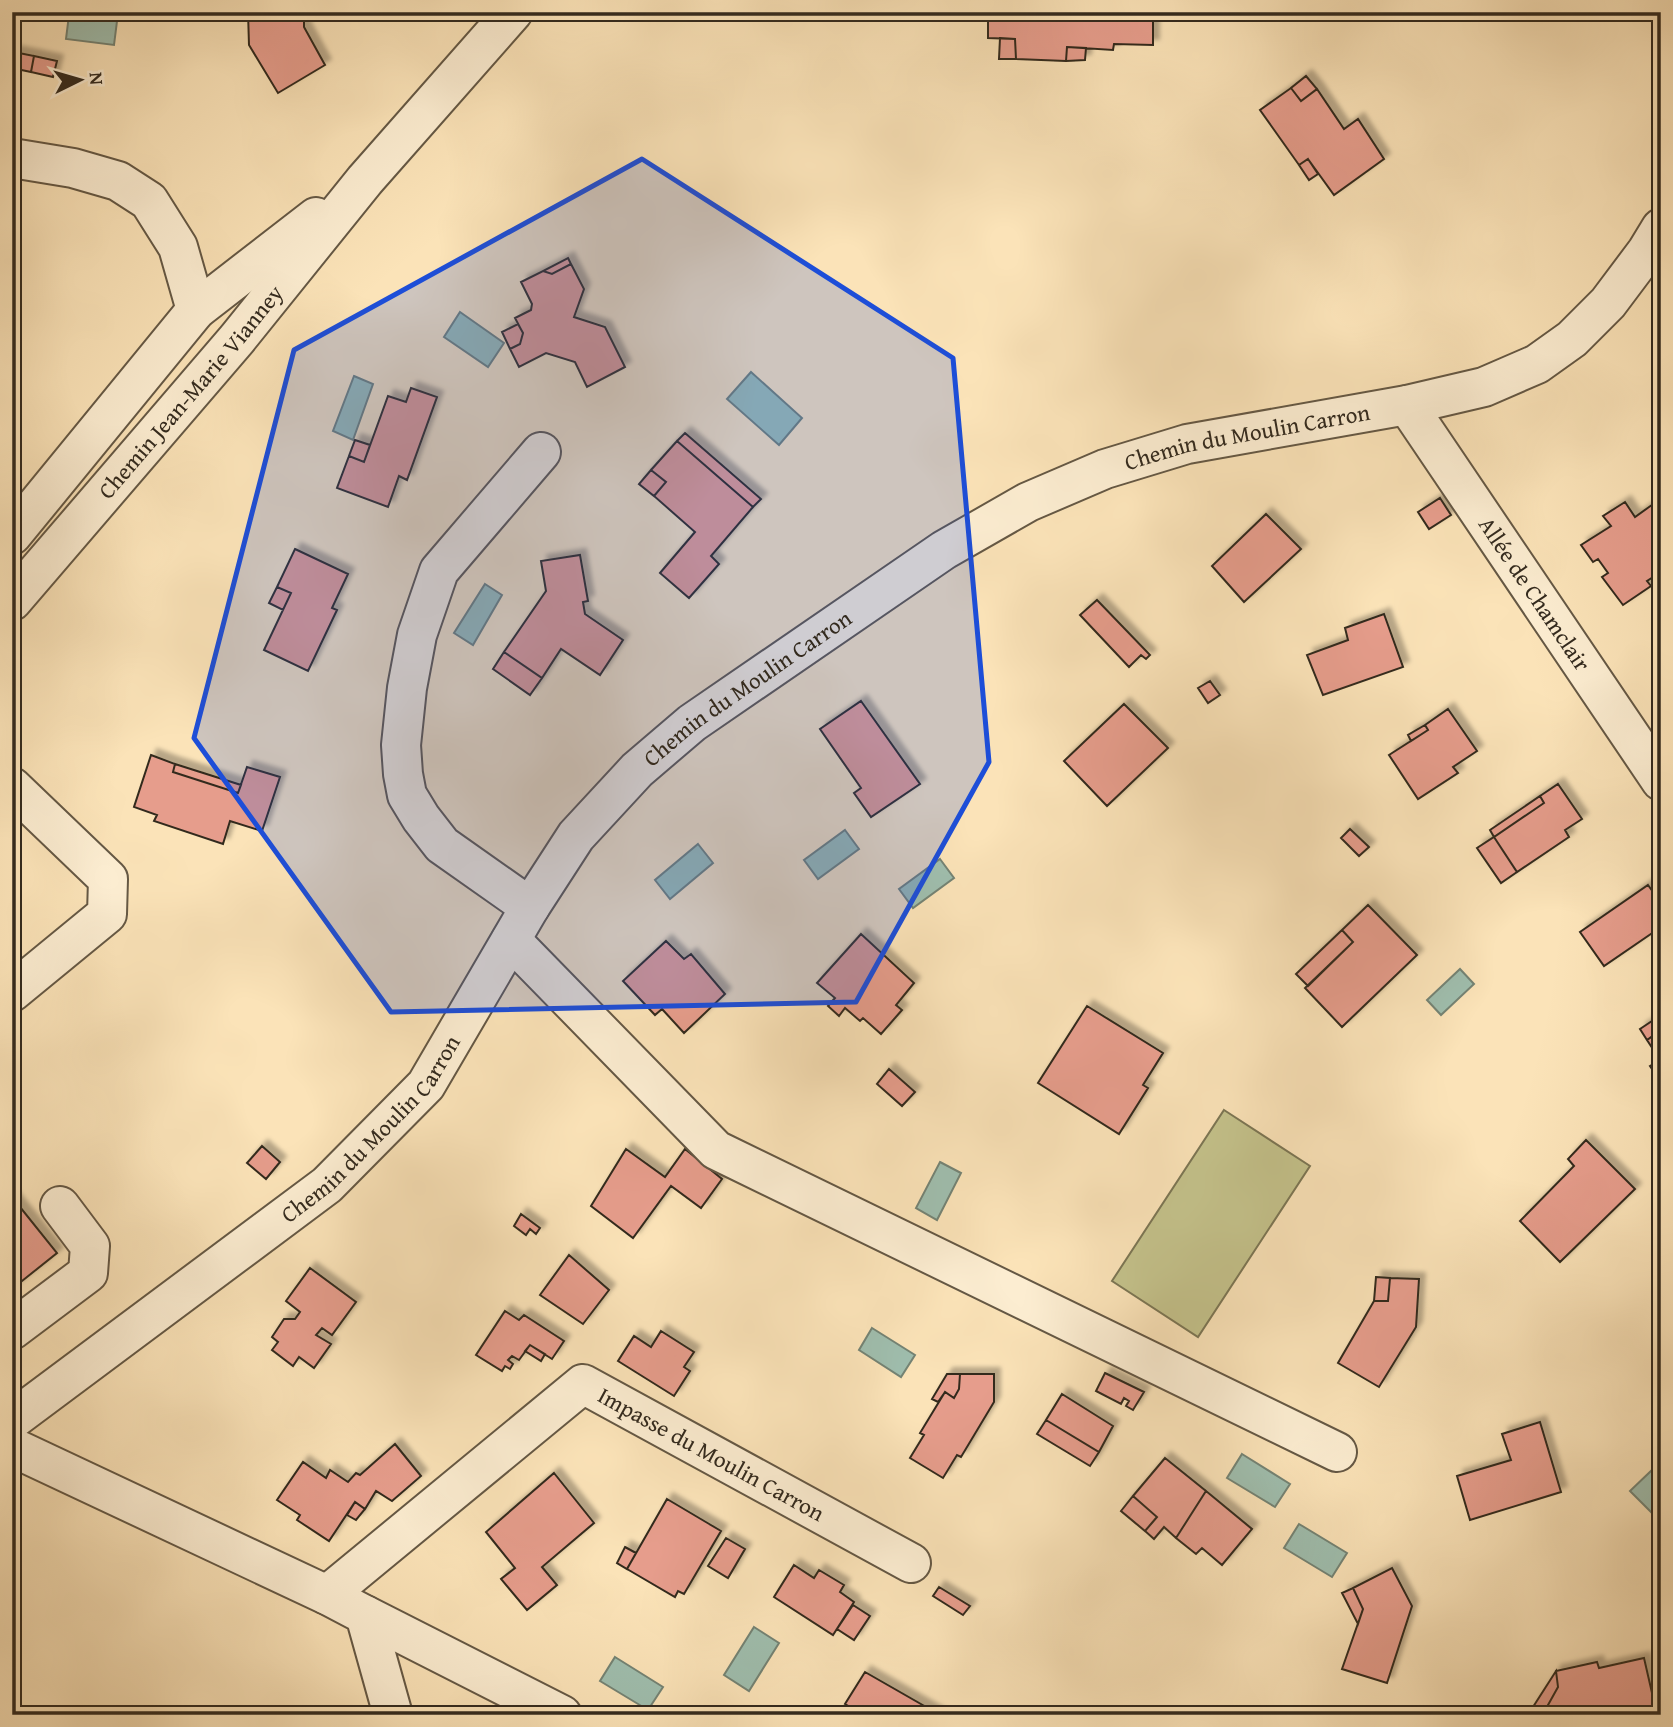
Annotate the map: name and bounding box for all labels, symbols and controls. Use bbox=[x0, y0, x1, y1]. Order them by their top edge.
north arrow bbox=[46, 46, 116, 116]
text: N bbox=[82, 71, 111, 86]
street label: Chemin Jean-Marie Vianney bbox=[90, 277, 291, 506]
street label: Chemin du Moulin Carron bbox=[1120, 395, 1372, 478]
street label: Allée de Chamclair bbox=[1471, 510, 1599, 678]
street label: Chemin du Moulin Carron bbox=[636, 601, 858, 774]
street label: Chemin du Moulin Carron bbox=[274, 1029, 468, 1230]
street label: Impasse du Moulin Carron bbox=[592, 1378, 831, 1529]

